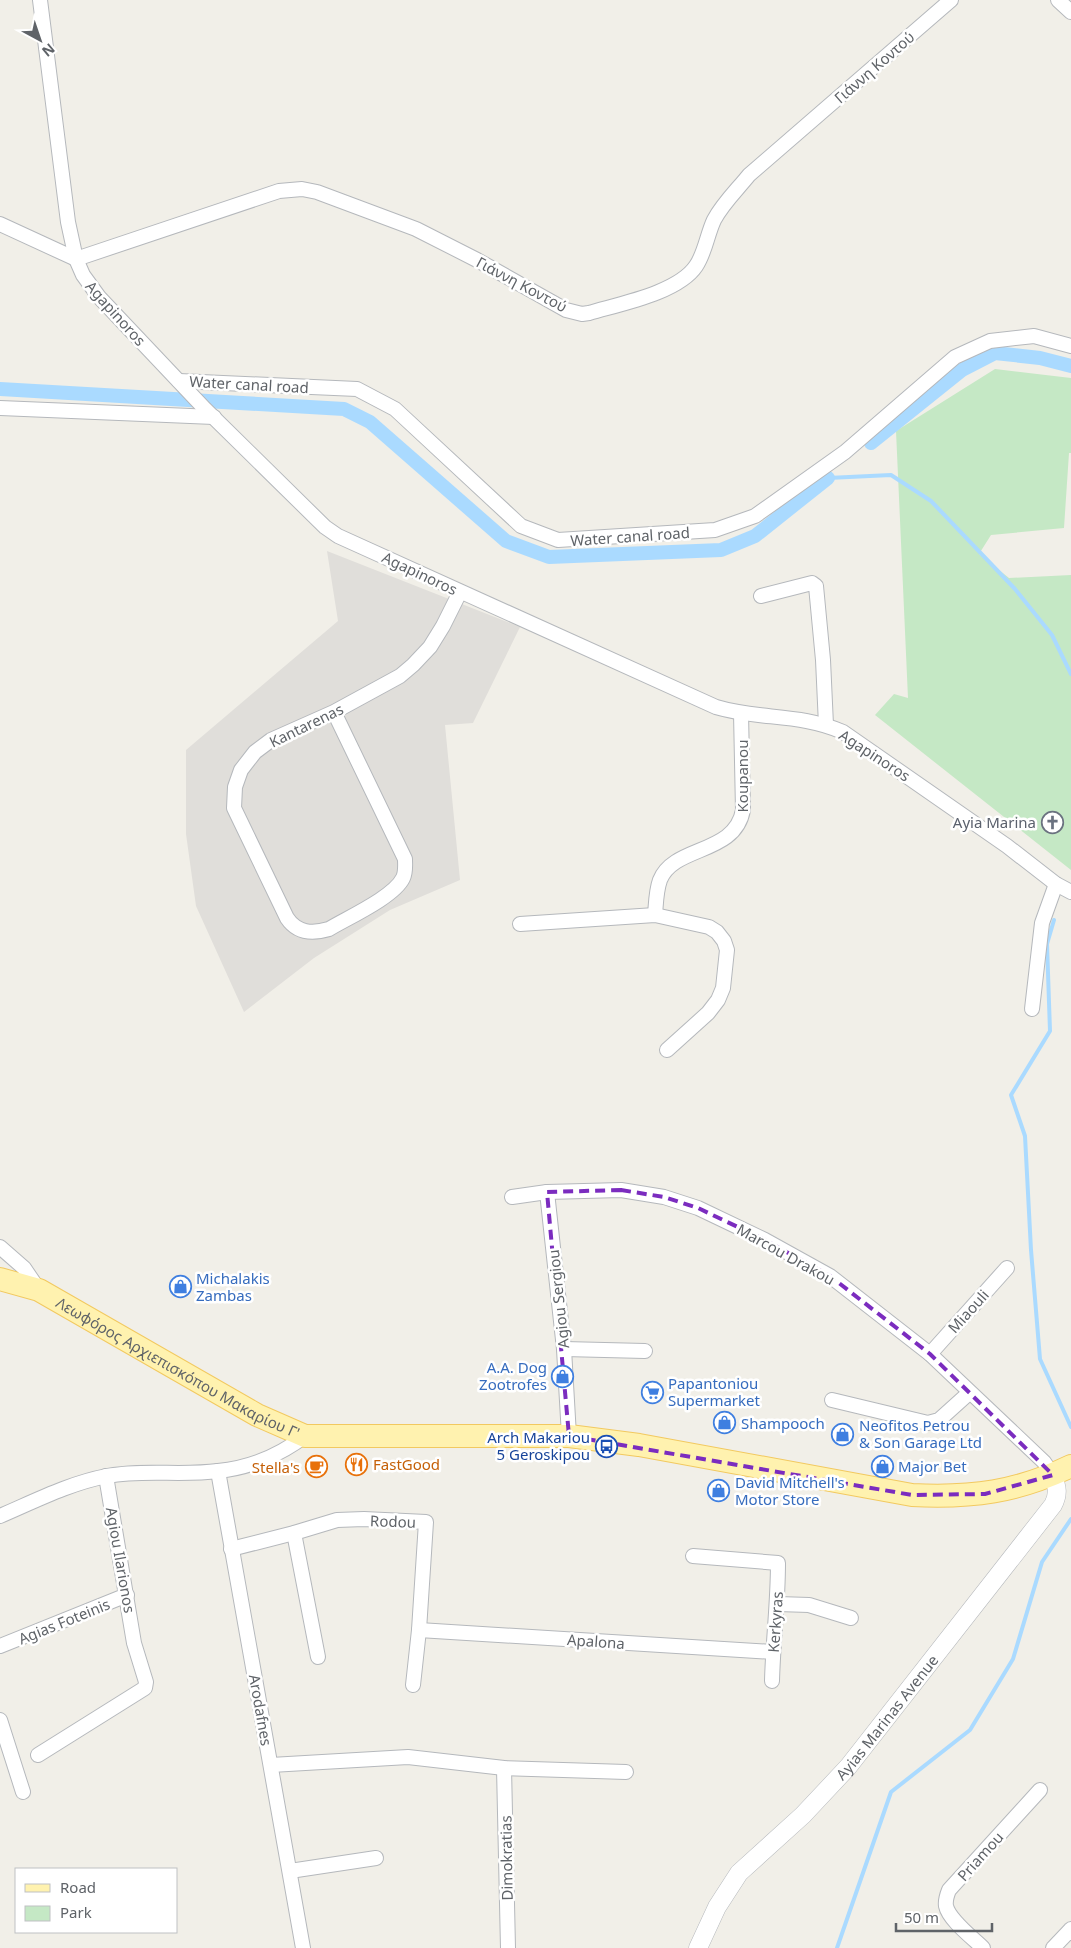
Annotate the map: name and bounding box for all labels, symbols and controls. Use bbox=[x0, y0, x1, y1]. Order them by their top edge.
north arrow bbox=[15, 15, 65, 65]
street label: Γιάννη Κοντού bbox=[830, 27, 918, 107]
text: N bbox=[38, 39, 59, 61]
street label: Γιάννη Κοντού bbox=[473, 252, 571, 316]
street label: Agapinoros bbox=[82, 276, 150, 350]
street label: Water canal road bbox=[189, 371, 309, 397]
street label: Water canal road bbox=[570, 522, 690, 550]
street label: Agapinoros bbox=[379, 547, 461, 599]
street label: Kantarenas bbox=[266, 698, 346, 752]
street label: Agapinoros bbox=[836, 725, 914, 785]
street label: Koupanou bbox=[732, 740, 752, 812]
church icon: Ayia Marina bbox=[1040, 810, 1064, 834]
place label: Ayia Marina bbox=[953, 812, 1036, 832]
street label: Marcou Drakou bbox=[733, 1219, 839, 1289]
street label: Agiou Sergiou bbox=[543, 1249, 573, 1349]
place label: Michalakis Zambas bbox=[196, 1268, 270, 1305]
shop icon: Michalakis Zambas bbox=[168, 1275, 192, 1299]
street label: Miaouli bbox=[943, 1285, 993, 1337]
street label: Λεωφόρος Αρχιεπισκόπου Μακαρίου Γ' bbox=[53, 1292, 303, 1443]
place label: A.A. Dog Zootrofes bbox=[479, 1357, 547, 1394]
shop icon: A.A. Dog Zootrofes bbox=[551, 1364, 575, 1388]
place label: Papantoniou Supermarket bbox=[668, 1373, 760, 1410]
supermarket icon: Papantoniou Supermarket bbox=[640, 1380, 664, 1404]
shop icon: Shampooch bbox=[713, 1411, 737, 1435]
place label: Shampooch bbox=[741, 1413, 825, 1433]
place label: Neofitos Petrou & Son Garage Ltd bbox=[859, 1415, 982, 1452]
shop icon: Neofitos Petrou & Son Garage Ltd bbox=[831, 1422, 855, 1446]
place label: Arch Makariou 5 Geroskipou bbox=[487, 1427, 590, 1464]
bus stop icon: Arch Makariou 5 Geroskipou bbox=[594, 1434, 618, 1458]
restaurant icon: FastGood bbox=[345, 1452, 369, 1476]
place label: FastGood bbox=[373, 1454, 440, 1474]
shop icon: Major Bet bbox=[870, 1454, 894, 1478]
cafe icon: Stella's bbox=[304, 1455, 328, 1479]
place label: Major Bet bbox=[898, 1456, 967, 1476]
place label: Stella's bbox=[252, 1457, 300, 1477]
place label: David Mitchell's Motor Store bbox=[735, 1472, 845, 1509]
shop icon: David Mitchell's Motor Store bbox=[707, 1479, 731, 1503]
street label: Agiou Ilarionos bbox=[102, 1506, 140, 1614]
street label: Rodou bbox=[370, 1510, 416, 1532]
street label: Kerkyras bbox=[763, 1591, 787, 1653]
street label: Agias Foteinis bbox=[15, 1594, 113, 1648]
street label: Apalona bbox=[566, 1629, 626, 1653]
street label: Ayias Marinas Avenue bbox=[831, 1650, 942, 1784]
street label: Arodafnes bbox=[245, 1673, 277, 1747]
street label: Dimokratias bbox=[495, 1815, 517, 1901]
street label: Priamou bbox=[953, 1827, 1007, 1885]
legend bbox=[15, 1868, 178, 1933]
text: Road bbox=[60, 1877, 96, 1897]
scale bar bbox=[896, 1900, 992, 1932]
text: Park bbox=[60, 1902, 92, 1922]
text: 50 m bbox=[904, 1907, 939, 1927]

